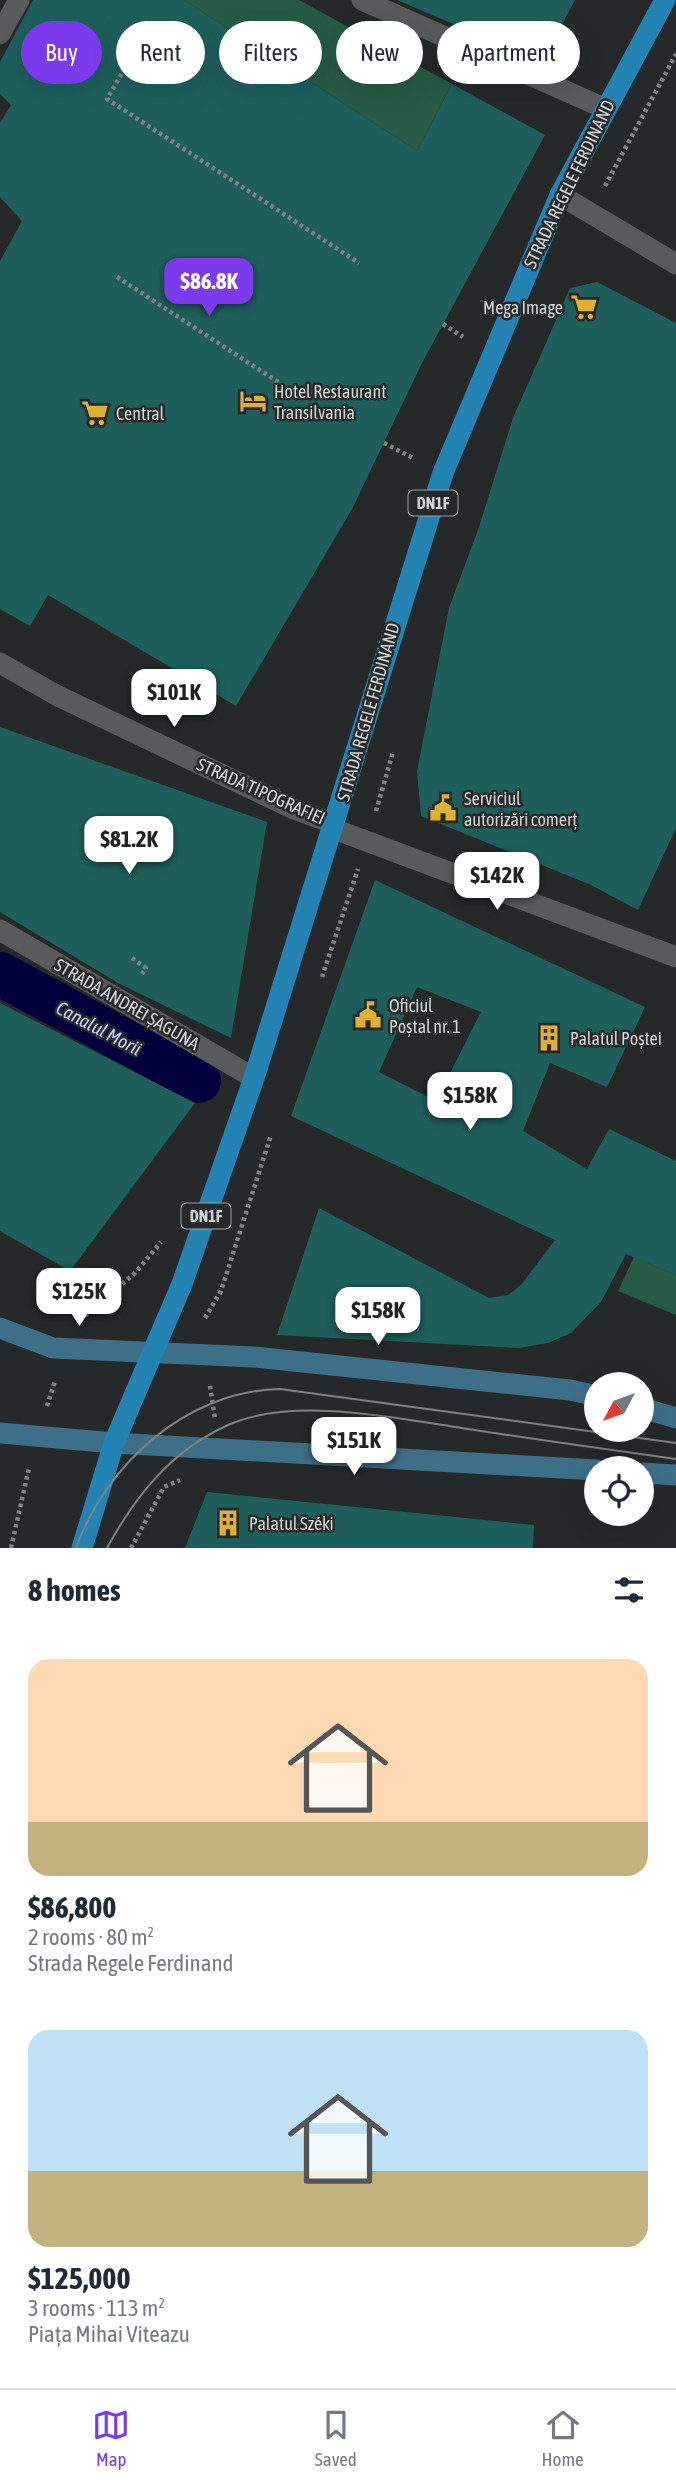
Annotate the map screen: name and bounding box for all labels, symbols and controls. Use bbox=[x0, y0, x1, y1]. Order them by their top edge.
chip: Buy bbox=[21, 21, 102, 84]
chip: Rent bbox=[116, 21, 205, 84]
chip: Filters bbox=[219, 21, 322, 84]
chip: New bbox=[336, 21, 423, 84]
chip: Apartment bbox=[437, 21, 580, 84]
street label: STRADA REGELE FERDINAND bbox=[519, 97, 619, 271]
pin: $86.8K bbox=[152, 258, 266, 318]
text: $86.8K bbox=[180, 268, 238, 294]
supermarket icon: Mega Image bbox=[569, 292, 599, 322]
place label: Mega Image bbox=[483, 297, 563, 318]
place label: Hotel Restaurant Transilvania bbox=[274, 381, 386, 423]
hotel icon: Hotel Restaurant Transilvania bbox=[238, 386, 268, 416]
supermarket icon: Central bbox=[80, 398, 110, 428]
place label: Central bbox=[116, 403, 165, 424]
road number: DN1F bbox=[408, 490, 458, 516]
street label: STRADA REGELE FERDINAND bbox=[332, 620, 404, 804]
pin: $101K bbox=[125, 670, 223, 729]
text: $101K bbox=[147, 679, 201, 705]
street label: STRADA TIPOGRAFIEI bbox=[194, 753, 328, 829]
place label: Serviciul autorizări comerț bbox=[464, 788, 577, 830]
public building icon: Serviciul autorizări comerț bbox=[428, 793, 458, 823]
pin: $81.2K bbox=[72, 816, 186, 876]
text: $81.2K bbox=[100, 826, 158, 852]
pin: $142K bbox=[448, 852, 546, 912]
text: $142K bbox=[470, 862, 524, 888]
street label: STRADA ANDREI ȘAGUNA bbox=[51, 954, 203, 1054]
place label: Oficiul Poștal nr. 1 bbox=[389, 995, 461, 1037]
water label: Canalul Morii bbox=[53, 996, 145, 1060]
public building icon: Oficiul Poștal nr. 1 bbox=[353, 1000, 383, 1030]
building icon: Palatul Poștei bbox=[534, 1023, 564, 1053]
place label: Palatul Poștei bbox=[570, 1028, 662, 1049]
pin: $158K bbox=[421, 1072, 519, 1132]
text: $158K bbox=[443, 1082, 497, 1108]
road number: DN1F bbox=[182, 1204, 230, 1228]
pin: $125K bbox=[30, 1268, 128, 1328]
text: $125K bbox=[52, 1278, 106, 1304]
pin: $158K bbox=[329, 1288, 427, 1347]
text: $158K bbox=[351, 1297, 405, 1323]
north arrow bbox=[584, 1372, 654, 1442]
map controls bbox=[584, 1372, 654, 1526]
pin: $151K bbox=[305, 1418, 403, 1477]
text: $151K bbox=[327, 1427, 381, 1453]
button: locate bbox=[584, 1456, 654, 1526]
building icon: Palatul Széki bbox=[213, 1508, 243, 1538]
place label: Palatul Széki bbox=[249, 1513, 334, 1534]
icon: filters bbox=[610, 1571, 648, 1609]
text: 8 homes bbox=[28, 1573, 121, 1607]
icon: home bbox=[275, 1705, 401, 1831]
text: $86,800 bbox=[28, 1890, 116, 1924]
text: 2 rooms · 80 m² bbox=[28, 1924, 154, 1950]
text: Strada Regele Ferdinand bbox=[28, 1950, 233, 1976]
icon: home bbox=[275, 2076, 401, 2202]
text: $125,000 bbox=[28, 2261, 131, 2295]
text: 3 rooms · 113 m² bbox=[28, 2295, 165, 2321]
text: Piața Mihai Viteazu bbox=[28, 2321, 190, 2347]
tab: Map bbox=[92, 2406, 130, 2470]
tab: Saved bbox=[315, 2406, 357, 2470]
tab: Home bbox=[541, 2406, 584, 2470]

